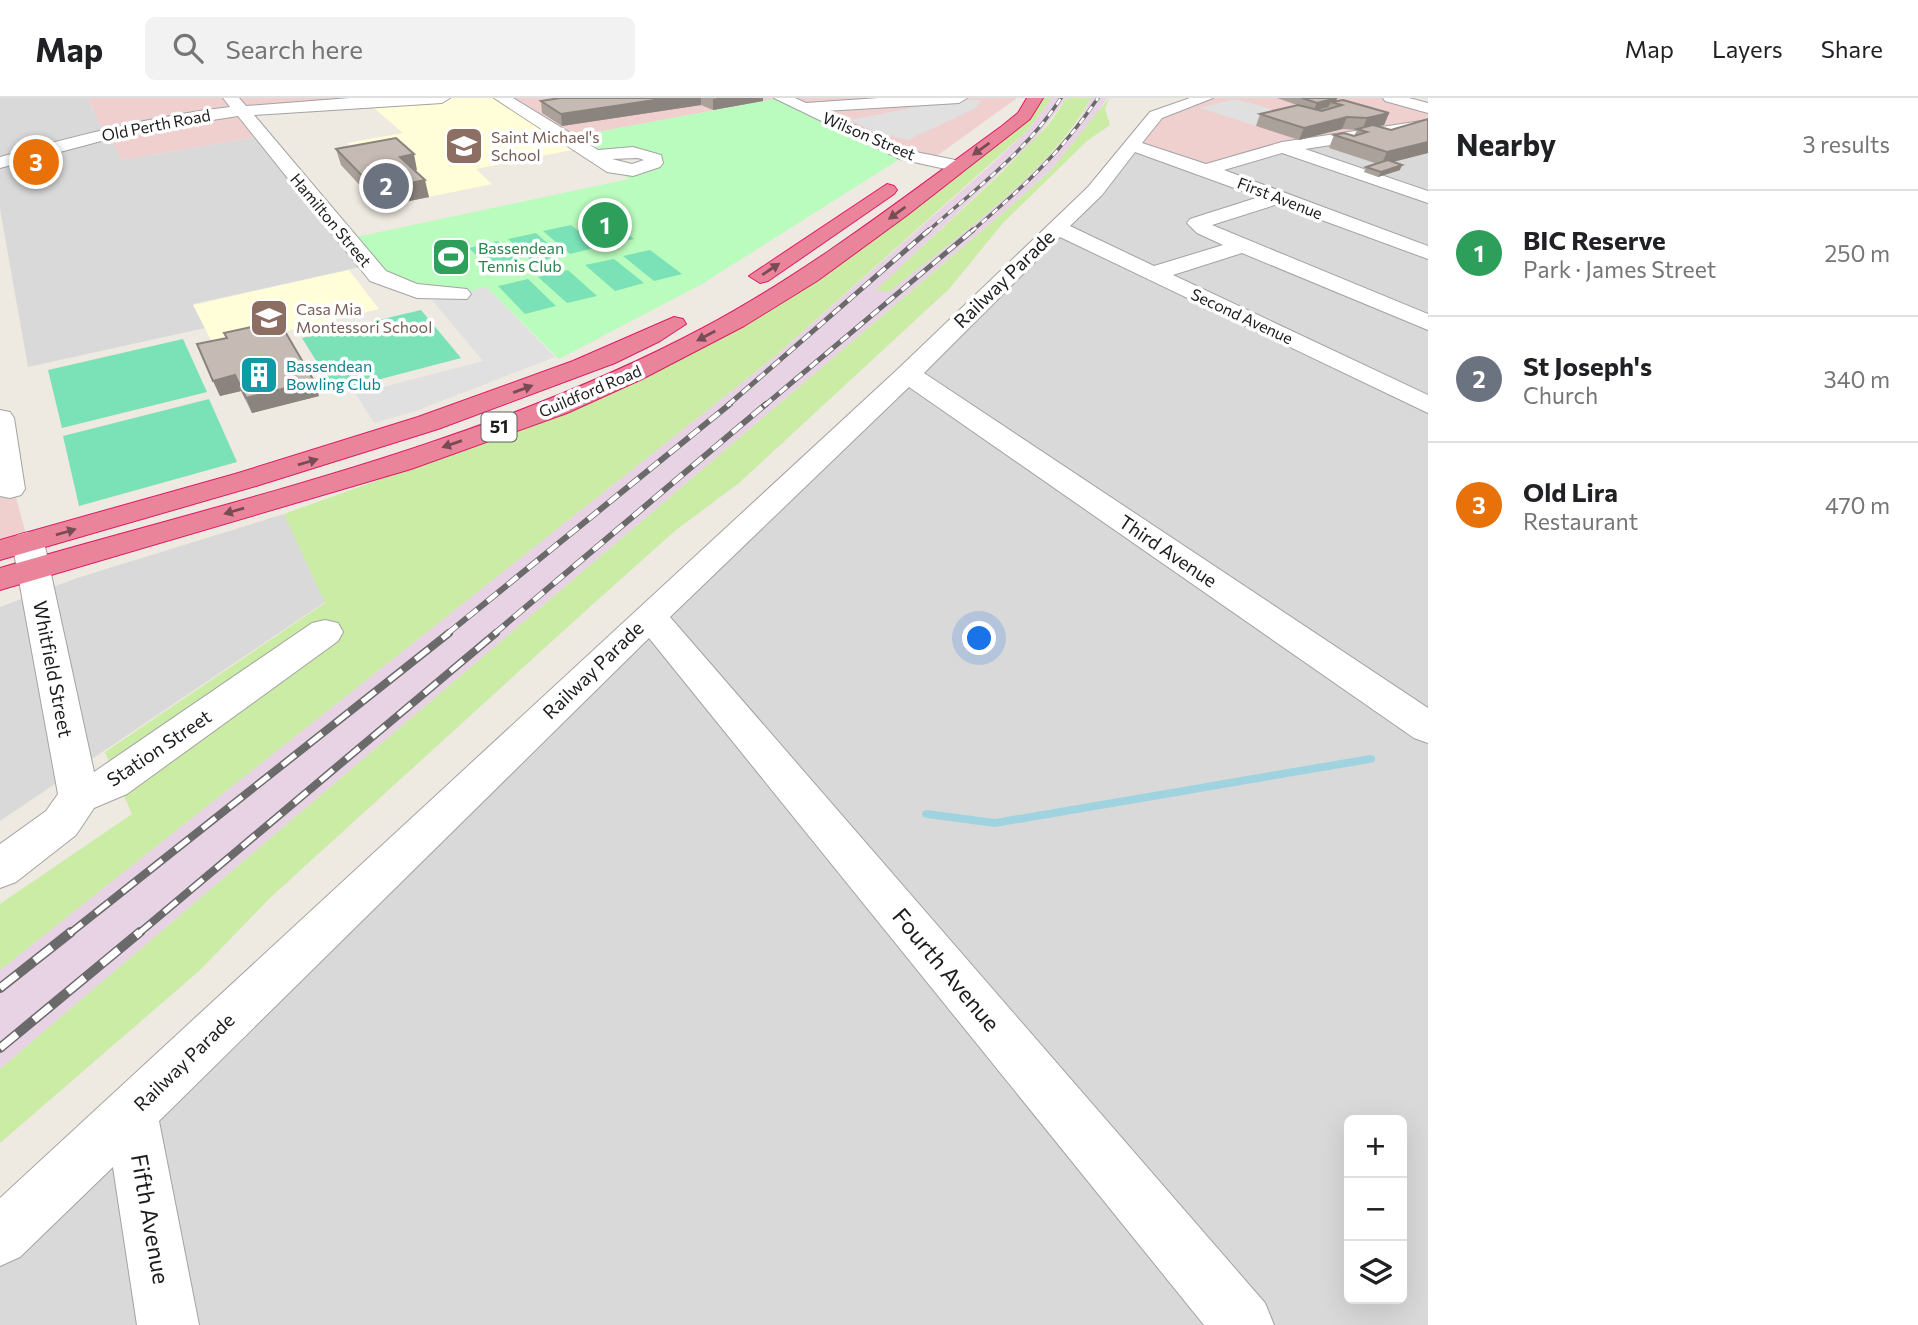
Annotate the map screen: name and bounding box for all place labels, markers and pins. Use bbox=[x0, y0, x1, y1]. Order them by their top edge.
school or university icon: Saint Michael's School bbox=[443, 125, 485, 167]
place label: Saint Michael's School bbox=[491, 127, 600, 164]
pin: 3 bbox=[13, 136, 59, 188]
pin: 2 bbox=[363, 160, 409, 212]
pin: 1 bbox=[582, 199, 628, 251]
sports icon: Bassendean Tennis Club bbox=[430, 236, 472, 278]
place label: Bassendean Tennis Club bbox=[478, 238, 564, 275]
school or university icon: Casa Mia Montessori School bbox=[248, 297, 290, 339]
place label: Casa Mia Montessori School bbox=[296, 299, 432, 336]
building icon: Bassendean Bowling Club bbox=[238, 354, 280, 396]
place label: Bassendean Bowling Club bbox=[286, 356, 381, 393]

